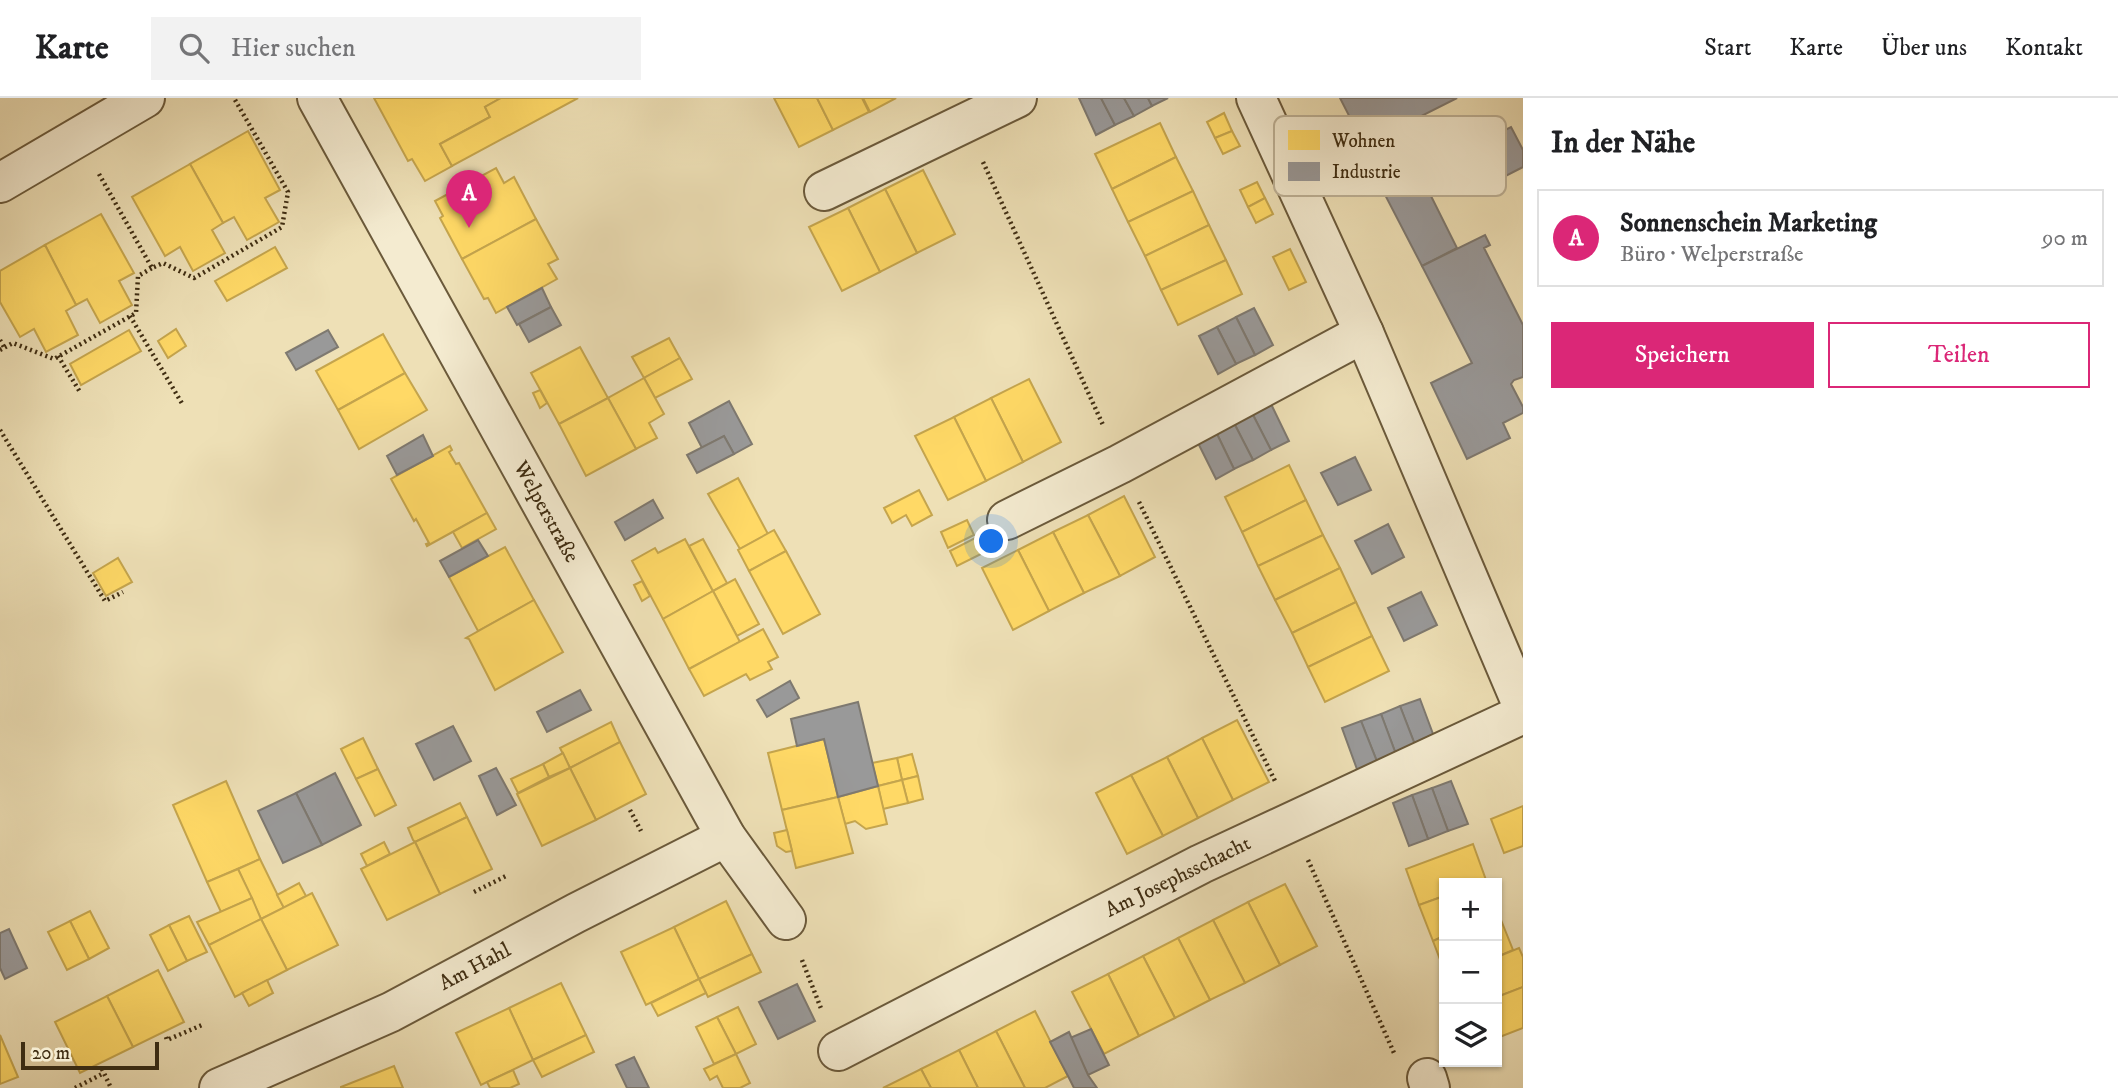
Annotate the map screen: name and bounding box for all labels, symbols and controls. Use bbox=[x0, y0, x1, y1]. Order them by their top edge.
search box bbox=[151, 17, 641, 80]
text: Karte bbox=[35, 28, 109, 69]
icon: search bbox=[175, 29, 213, 67]
text: Hier suchen bbox=[231, 32, 356, 65]
text: Start bbox=[1704, 33, 1751, 63]
text: Karte bbox=[1789, 33, 1843, 63]
text: Über uns bbox=[1881, 33, 1967, 63]
text: Kontakt bbox=[2005, 33, 2083, 63]
legend bbox=[1274, 116, 1506, 196]
text: In der Nähe bbox=[1551, 125, 1695, 162]
text: Wohnen bbox=[1331, 130, 1395, 153]
text: Industrie bbox=[1332, 161, 1401, 184]
pin: A bbox=[446, 170, 492, 228]
text: Sonnenschein Marketing bbox=[1620, 207, 1877, 240]
text: A bbox=[1569, 224, 1583, 253]
text: 90 m bbox=[2042, 224, 2088, 253]
text: Büro · Welperstraße bbox=[1620, 240, 1804, 269]
button: Speichern bbox=[1551, 322, 1814, 388]
button: Teilen bbox=[1828, 322, 2090, 388]
street label: Welperstraße bbox=[507, 456, 585, 568]
your location bbox=[974, 524, 1008, 558]
street label: Am Josephsschacht bbox=[1101, 830, 1255, 923]
map controls bbox=[1439, 878, 1502, 1067]
button: + bbox=[1439, 878, 1502, 941]
street label: Am Hahl bbox=[435, 937, 516, 997]
button: − bbox=[1439, 941, 1502, 1004]
button: layers bbox=[1439, 1004, 1502, 1067]
scale bar bbox=[21, 1039, 159, 1071]
text: 20 m bbox=[32, 1042, 70, 1065]

